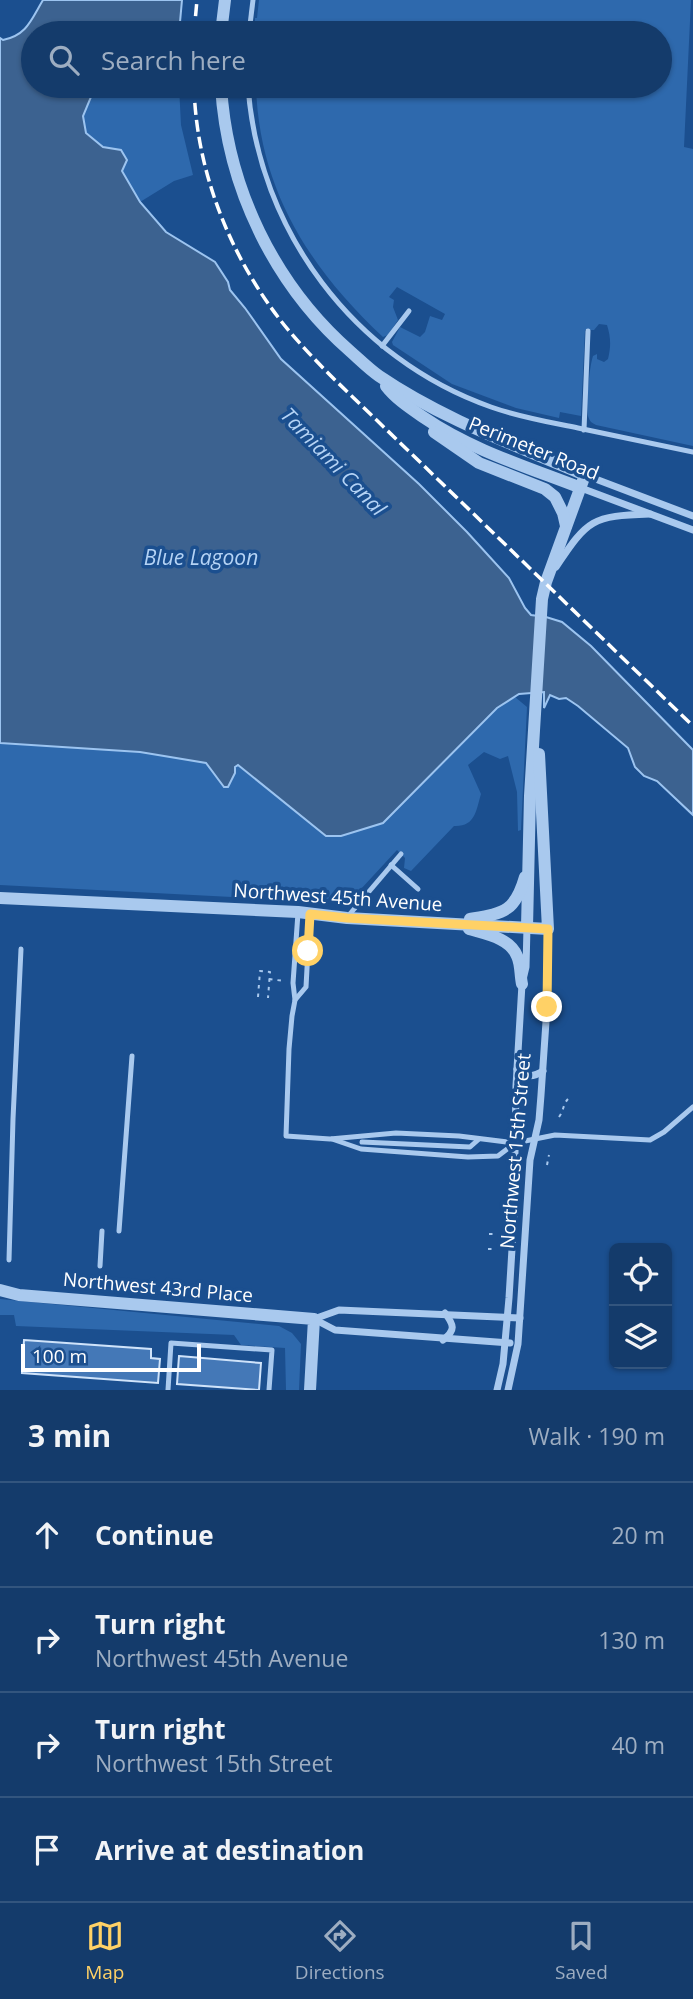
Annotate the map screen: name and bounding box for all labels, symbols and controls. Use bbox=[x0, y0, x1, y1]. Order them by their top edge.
search box bbox=[21, 21, 672, 98]
icon: search bbox=[45, 41, 83, 79]
text: Search here bbox=[101, 42, 246, 78]
water label: Tamiami Canal bbox=[275, 401, 393, 522]
street label: Perimeter Road bbox=[465, 410, 603, 486]
water label: Blue Lagoon bbox=[144, 543, 258, 571]
street label: Northwest 45th Avenue bbox=[233, 877, 443, 917]
route start bbox=[292, 935, 323, 966]
route end bbox=[531, 991, 562, 1022]
street label: Northwest 15th Street bbox=[493, 1052, 537, 1250]
map controls bbox=[609, 1243, 672, 1369]
button: locate bbox=[609, 1243, 672, 1306]
street label: Northwest 43rd Place bbox=[62, 1266, 254, 1308]
button: layers bbox=[609, 1306, 672, 1369]
scale bar bbox=[21, 1341, 201, 1373]
text: 100 m bbox=[32, 1343, 87, 1369]
text: 3 min bbox=[28, 1415, 111, 1456]
text: Walk · 190 m bbox=[528, 1420, 665, 1452]
icon: ahead bbox=[28, 1516, 66, 1554]
text: Continue bbox=[95, 1517, 214, 1553]
text: 20 m bbox=[611, 1519, 665, 1551]
text: Turn right bbox=[95, 1606, 226, 1642]
icon: right bbox=[28, 1621, 66, 1659]
text: 130 m bbox=[598, 1624, 665, 1656]
text: Northwest 45th Avenue bbox=[95, 1642, 348, 1674]
text: Turn right bbox=[95, 1711, 226, 1747]
icon: right bbox=[28, 1726, 66, 1764]
text: 40 m bbox=[611, 1729, 665, 1761]
text: Northwest 15th Street bbox=[95, 1747, 333, 1779]
icon: arrive bbox=[28, 1831, 66, 1869]
text: Arrive at destination bbox=[95, 1832, 364, 1868]
tab: Map bbox=[85, 1917, 124, 1985]
tab: Directions bbox=[295, 1917, 385, 1985]
tab: Saved bbox=[555, 1917, 608, 1985]

